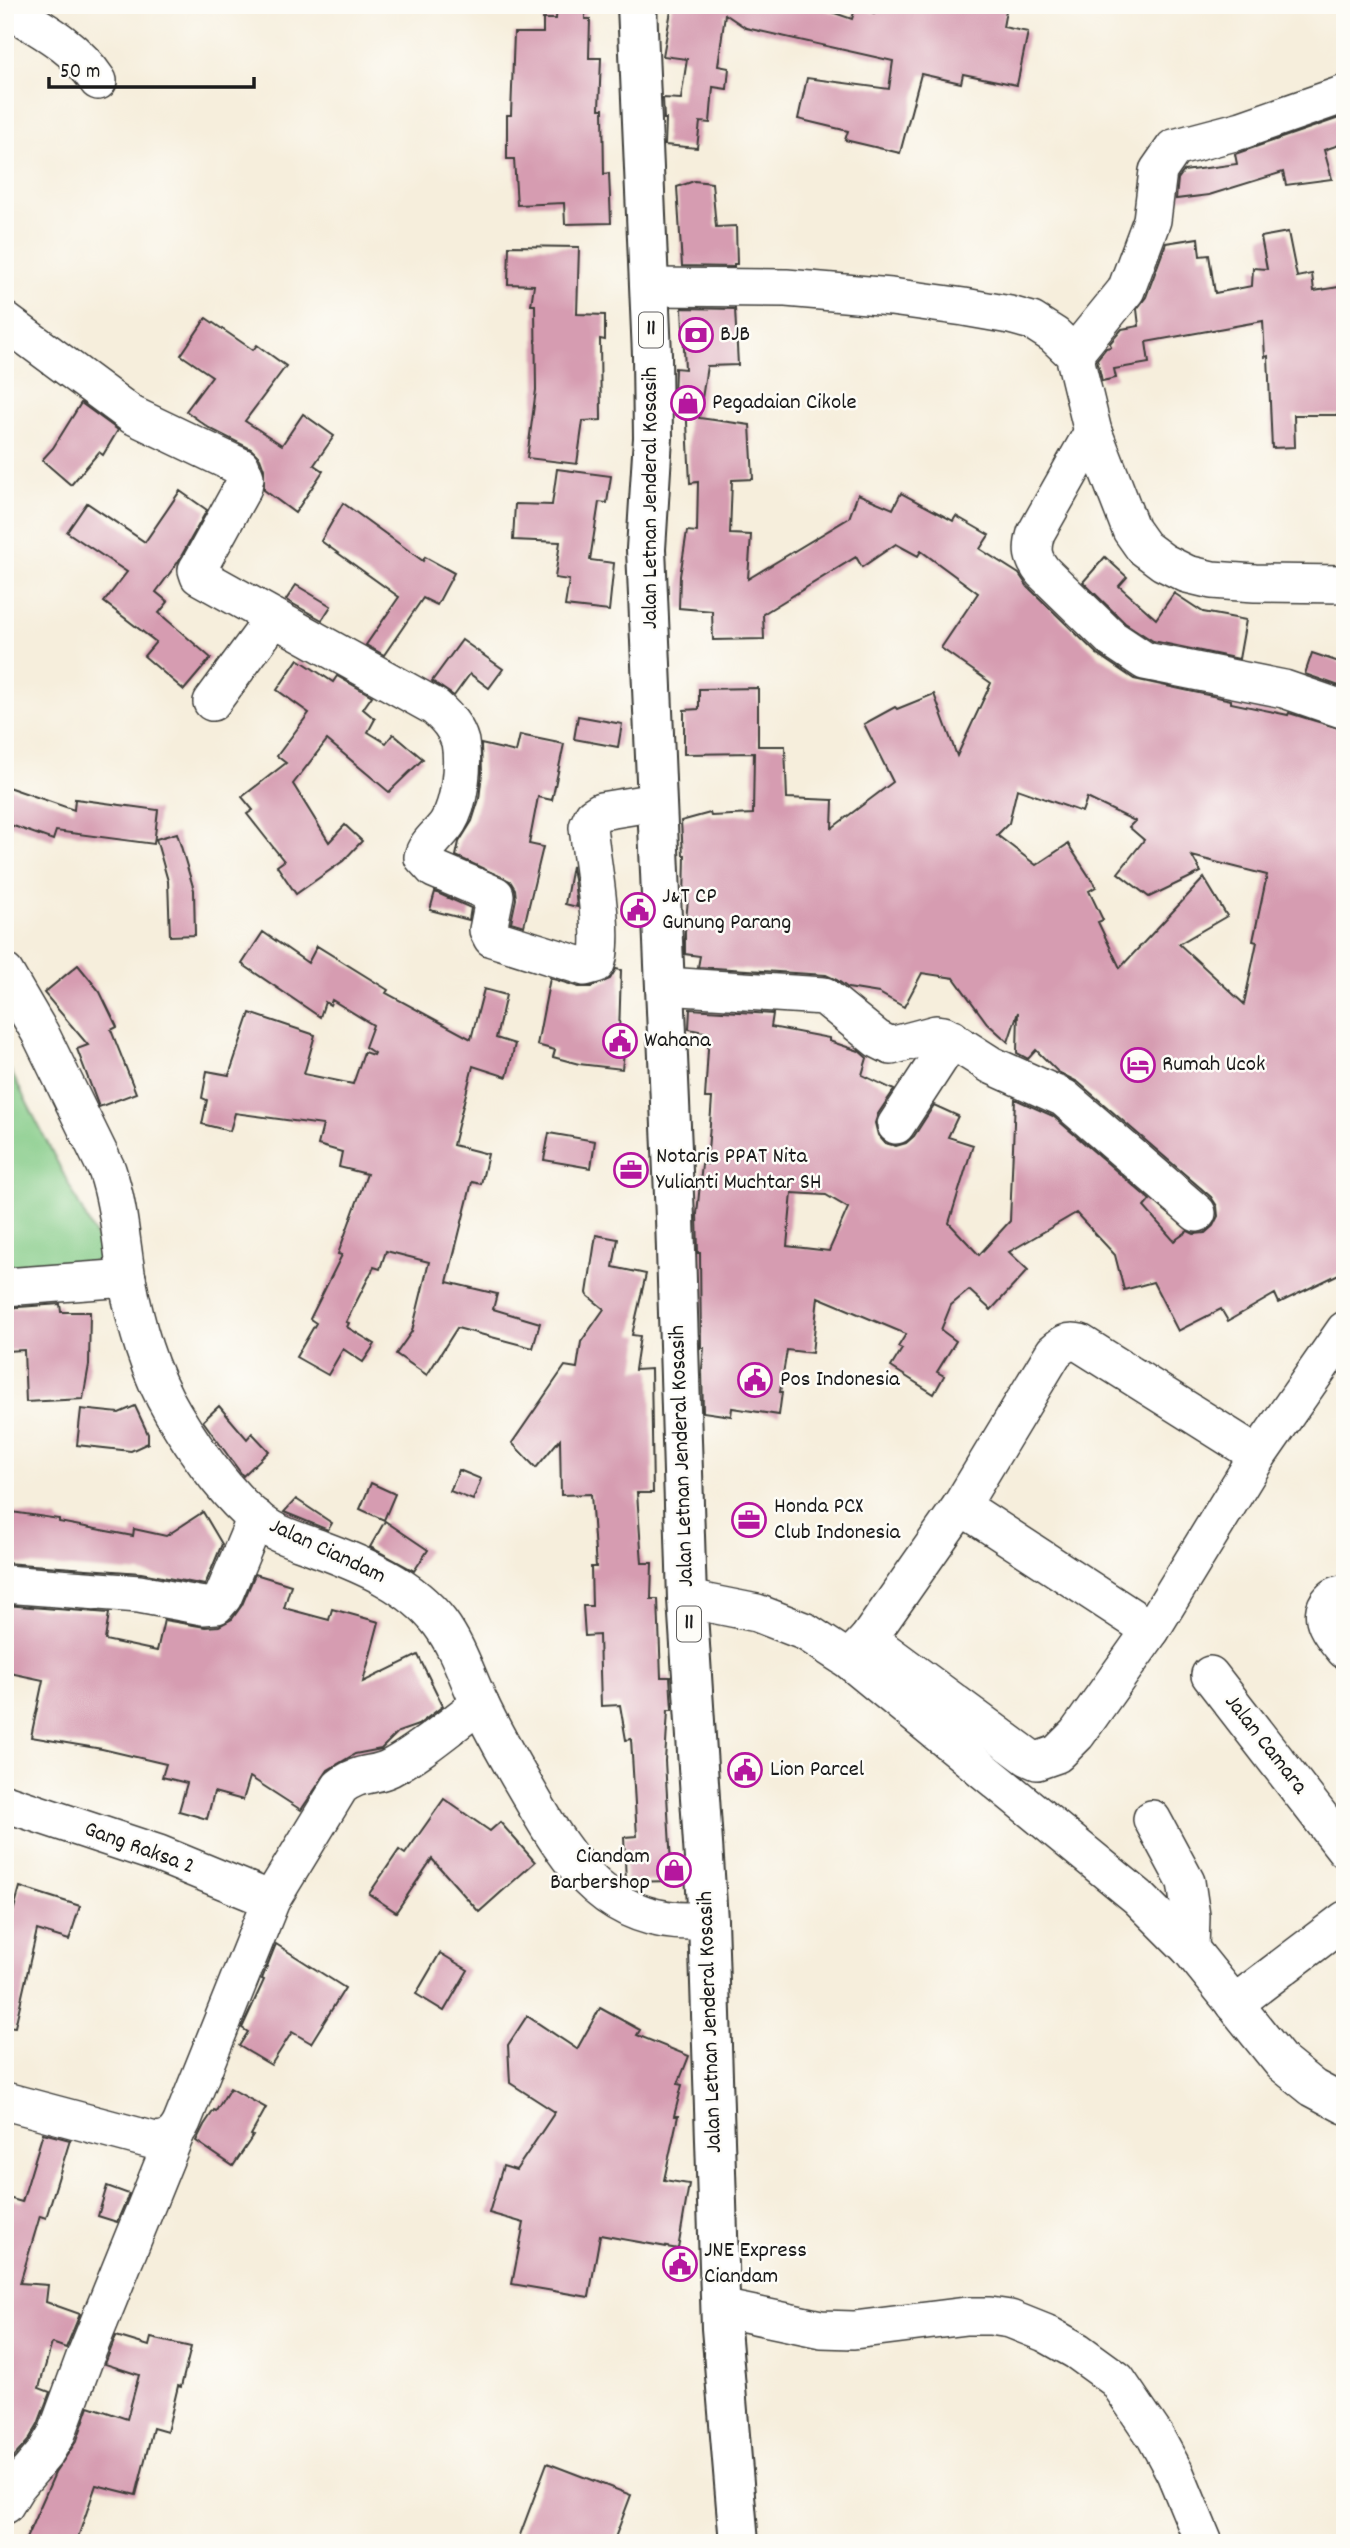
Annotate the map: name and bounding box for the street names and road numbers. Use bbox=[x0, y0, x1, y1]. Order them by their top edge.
road number: 11 bbox=[639, 312, 663, 348]
street label: Jalan Letnan Jenderal Kosasih bbox=[635, 367, 668, 629]
street label: Jalan Letnan Jenderal Kosasih bbox=[662, 1324, 704, 1588]
street label: Jalan Ciandam bbox=[263, 1510, 391, 1594]
road number: 11 bbox=[677, 1606, 701, 1642]
street label: Jalan Camara bbox=[1215, 1688, 1315, 1803]
street label: Gang Raksa 2 bbox=[79, 1814, 199, 1884]
street label: Jalan Letnan Jenderal Kosasih bbox=[690, 1890, 732, 2154]

